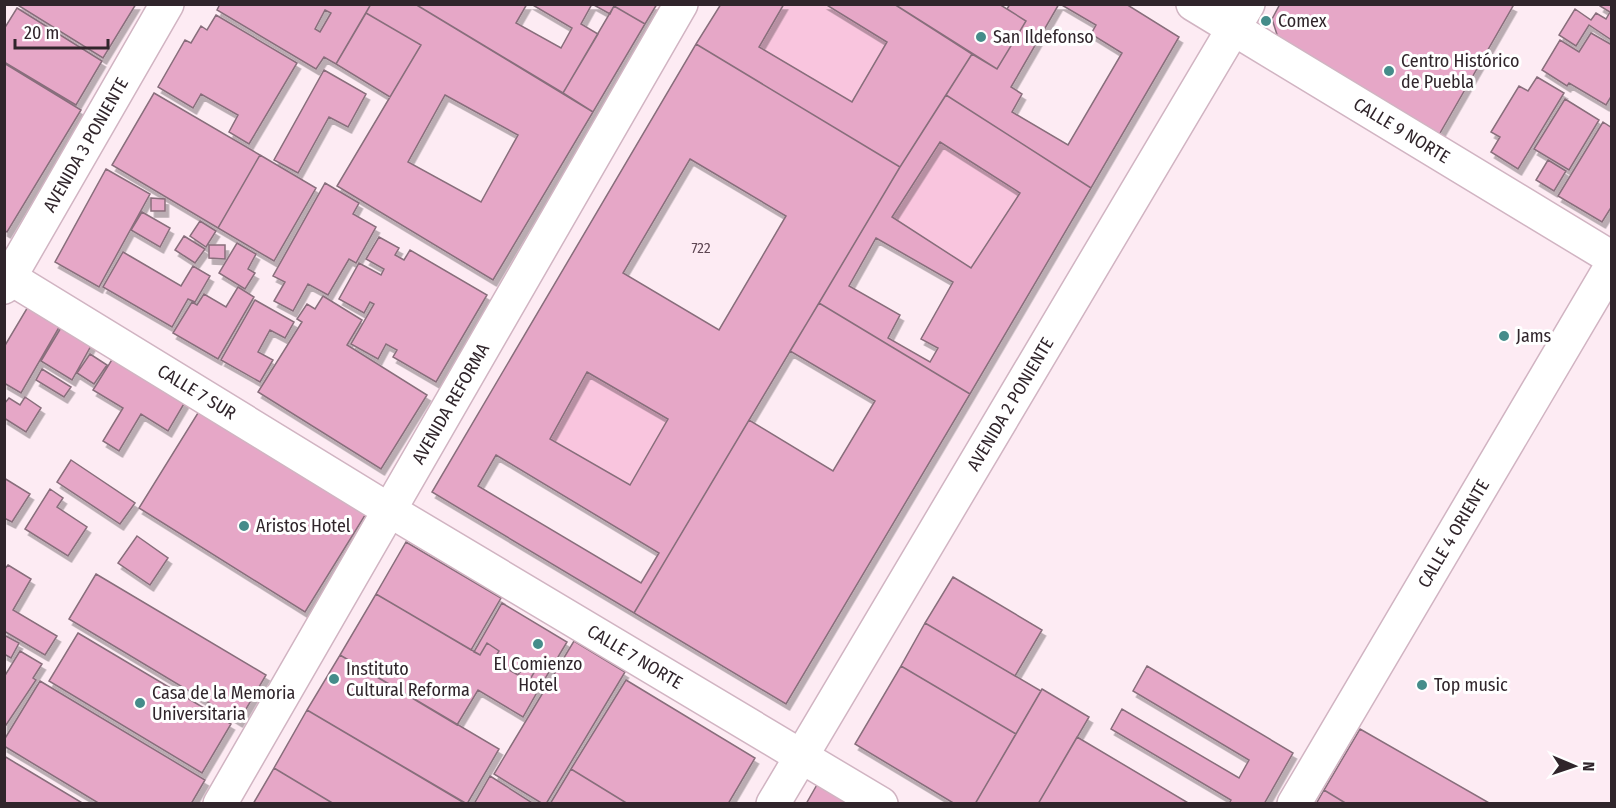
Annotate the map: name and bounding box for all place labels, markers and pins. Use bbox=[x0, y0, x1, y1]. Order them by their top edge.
place label: Comex bbox=[1278, 10, 1327, 32]
marker: Comex bbox=[1259, 14, 1273, 28]
place label: San Ildefonso bbox=[993, 26, 1094, 48]
marker: San Ildefonso bbox=[974, 30, 988, 44]
place label: Centro Histórico de Puebla bbox=[1401, 50, 1519, 93]
marker: Centro Histórico de Puebla bbox=[1382, 64, 1396, 78]
place label: Jams bbox=[1516, 325, 1552, 347]
marker: Jams bbox=[1497, 329, 1511, 343]
place label: Aristos Hotel bbox=[256, 515, 351, 537]
marker: Aristos Hotel bbox=[237, 519, 251, 533]
marker: El Comienzo Hotel bbox=[531, 637, 545, 651]
place label: El Comienzo Hotel bbox=[494, 653, 582, 696]
place label: Instituto Cultural Reforma bbox=[346, 658, 470, 701]
marker: Instituto Cultural Reforma bbox=[327, 672, 341, 686]
place label: Top music bbox=[1434, 674, 1508, 696]
marker: Top music bbox=[1415, 678, 1429, 692]
place label: Casa de la Memoria Universitaria bbox=[152, 682, 296, 725]
marker: Casa de la Memoria Universitaria bbox=[133, 696, 147, 710]

